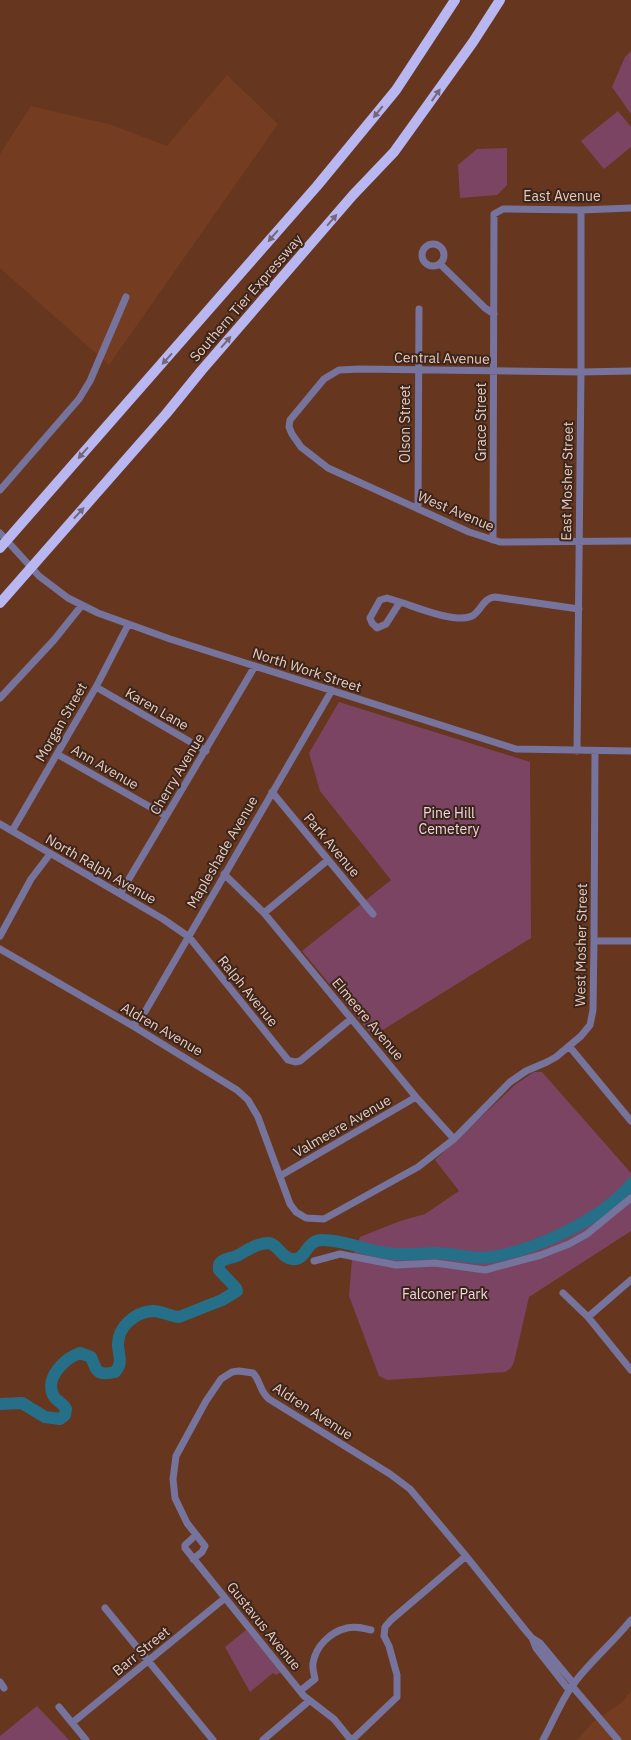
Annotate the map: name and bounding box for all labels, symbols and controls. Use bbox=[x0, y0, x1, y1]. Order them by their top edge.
one-way arrow bbox=[431, 88, 441, 102]
one-way arrow bbox=[372, 105, 383, 118]
street label: East Avenue bbox=[523, 187, 601, 205]
one-way arrow bbox=[327, 213, 338, 226]
one-way arrow bbox=[268, 230, 279, 242]
street label: Southern Tier Expressway bbox=[186, 231, 306, 365]
one-way arrow bbox=[220, 337, 232, 349]
street label: Central Avenue bbox=[394, 348, 490, 368]
one-way arrow bbox=[161, 352, 173, 364]
street label: Grace Street bbox=[472, 383, 490, 461]
street label: Olson Street bbox=[396, 385, 414, 463]
street label: East Mosher Street bbox=[557, 421, 577, 541]
one-way arrow bbox=[78, 446, 89, 459]
street label: West Avenue bbox=[415, 487, 497, 535]
one-way arrow bbox=[73, 507, 85, 519]
street label: North Work Street bbox=[250, 644, 364, 696]
street label: Morgan Street bbox=[31, 679, 91, 765]
street label: Karen Lane bbox=[122, 684, 192, 735]
street label: Cherry Avenue bbox=[146, 730, 209, 818]
street label: Ann Avenue bbox=[68, 740, 142, 794]
street label: Mapleshade Avenue bbox=[183, 792, 262, 911]
park label: Pine Hill Cemetery bbox=[418, 804, 480, 838]
street label: Park Avenue bbox=[300, 809, 364, 881]
street label: North Ralph Avenue bbox=[42, 830, 160, 908]
street label: West Mosher Street bbox=[571, 883, 591, 1007]
street label: Ralph Avenue bbox=[214, 952, 282, 1030]
street label: Elmeere Avenue bbox=[328, 974, 408, 1064]
street label: Aldren Avenue bbox=[118, 998, 206, 1060]
street label: Valmeere Avenue bbox=[290, 1091, 394, 1161]
park label: Falconer Park bbox=[402, 1285, 489, 1303]
street label: Aldren Avenue bbox=[270, 1378, 357, 1444]
street label: Gustavus Avenue bbox=[223, 1578, 305, 1674]
street label: Barr Street bbox=[109, 1622, 173, 1680]

